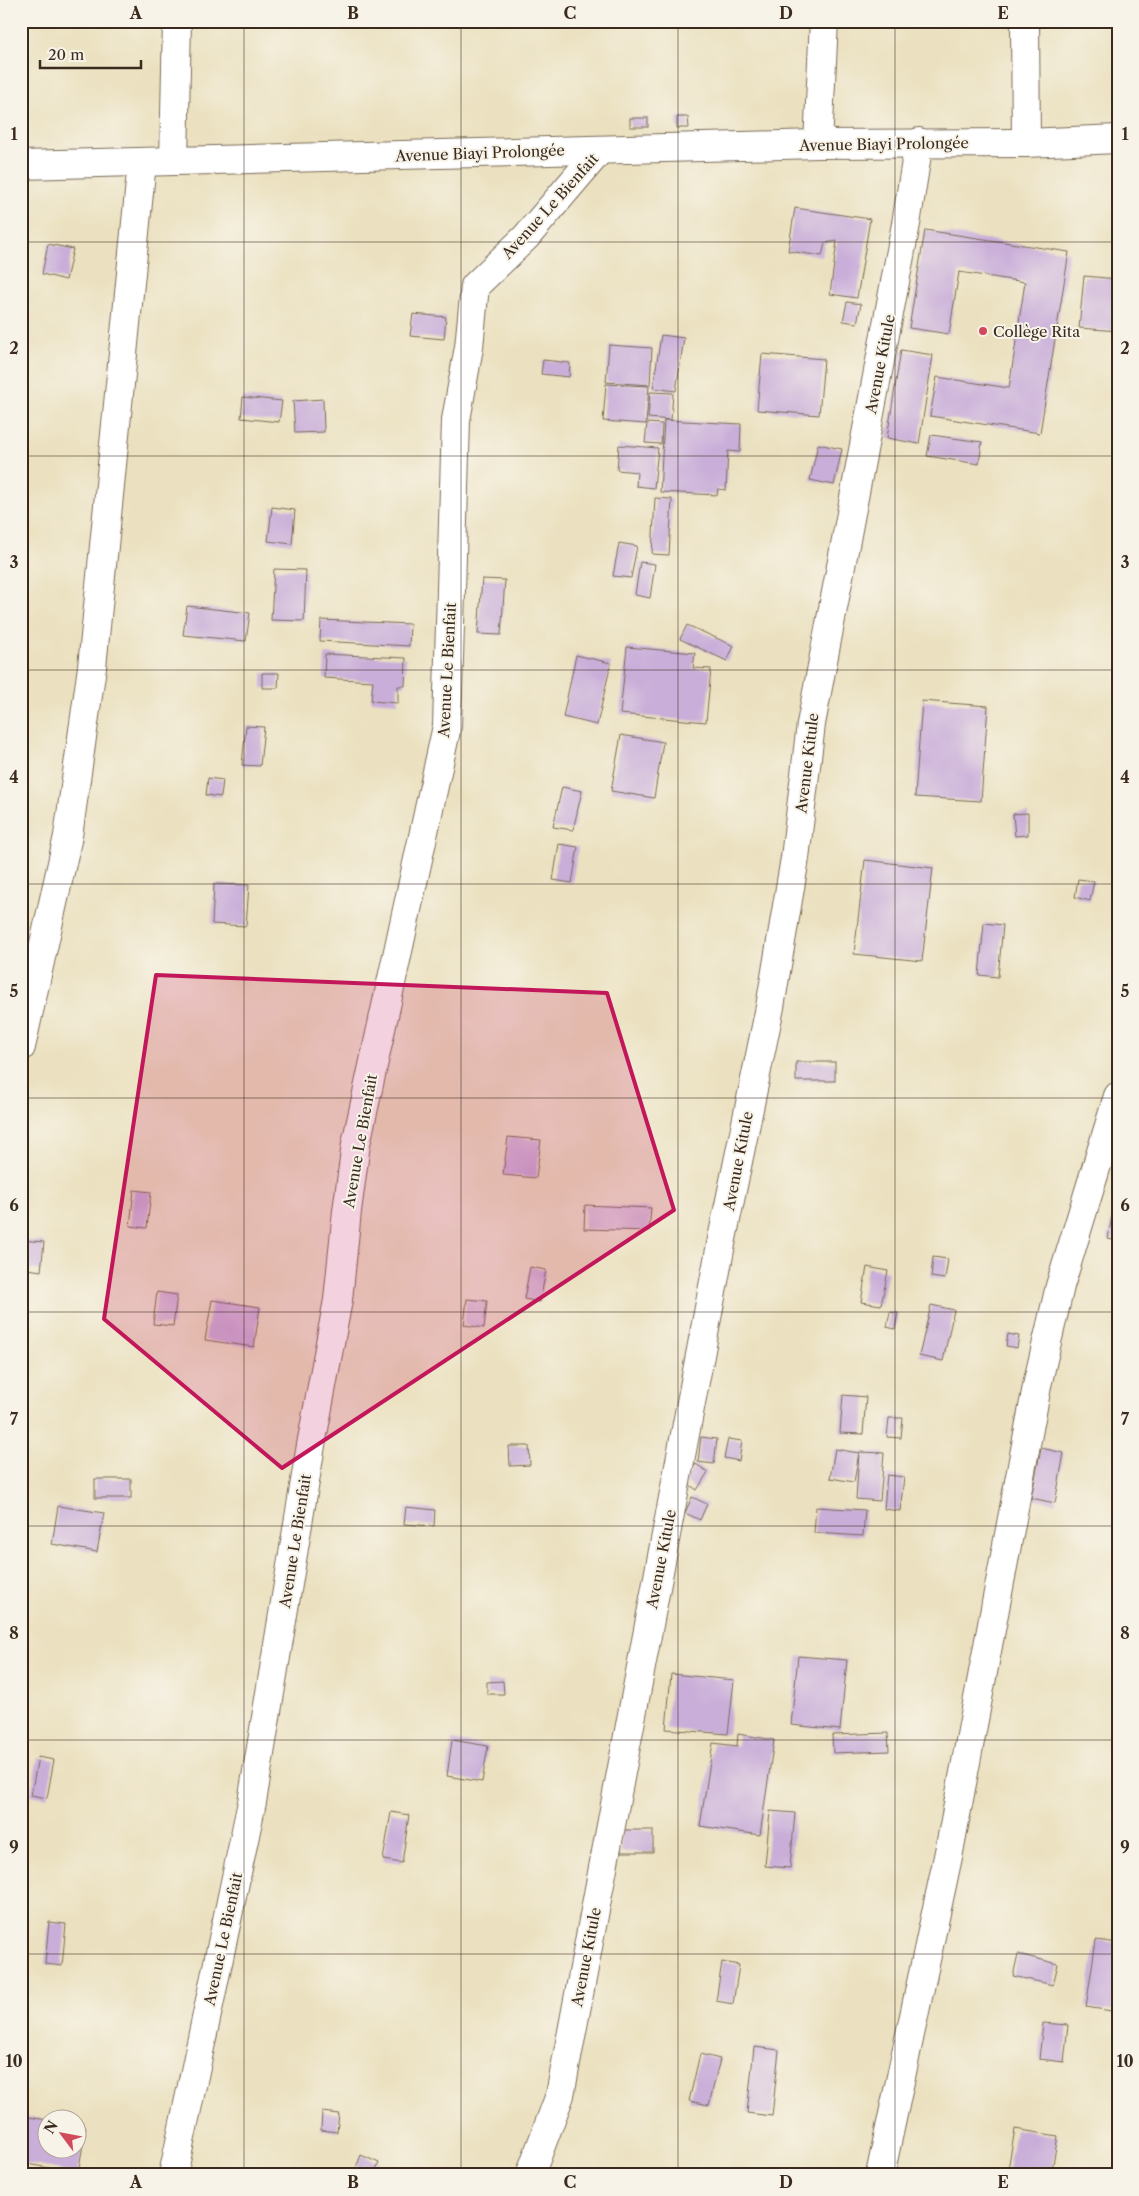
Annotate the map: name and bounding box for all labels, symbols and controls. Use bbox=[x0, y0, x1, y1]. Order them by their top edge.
text: A bbox=[129, 3, 143, 23]
text: B bbox=[347, 3, 359, 23]
text: C bbox=[564, 3, 576, 23]
text: D bbox=[779, 3, 793, 23]
text: E bbox=[997, 3, 1009, 23]
scale bar bbox=[40, 38, 141, 70]
text: 20 m bbox=[48, 45, 84, 64]
text: 1 bbox=[10, 124, 18, 144]
text: 1 bbox=[1121, 124, 1129, 144]
street label: Avenue Biayi Prolongée bbox=[798, 133, 969, 155]
street label: Avenue Biayi Prolongée bbox=[394, 141, 565, 165]
street label: Avenue Le Bienfait bbox=[497, 149, 603, 263]
street label: Avenue Kitule bbox=[861, 313, 899, 416]
place label: Collège Rita bbox=[993, 322, 1080, 341]
marker: Collège Rita bbox=[977, 325, 989, 337]
text: 2 bbox=[9, 338, 19, 358]
text: 2 bbox=[1120, 338, 1130, 358]
text: 3 bbox=[9, 552, 19, 572]
text: 3 bbox=[1120, 552, 1130, 572]
street label: Avenue Le Bienfait bbox=[434, 601, 460, 739]
street label: Avenue Kitule bbox=[791, 712, 823, 815]
text: 4 bbox=[9, 767, 19, 787]
text: 4 bbox=[1120, 767, 1130, 787]
text: 5 bbox=[10, 981, 19, 1001]
text: 5 bbox=[1121, 981, 1130, 1001]
street label: Avenue Le Bienfait bbox=[339, 1072, 381, 1210]
street label: Avenue Kitule bbox=[719, 1110, 757, 1213]
text: 6 bbox=[9, 1195, 19, 1215]
text: 6 bbox=[1120, 1195, 1130, 1215]
text: 7 bbox=[10, 1409, 19, 1429]
text: 7 bbox=[1121, 1409, 1130, 1429]
street label: Avenue Le Bienfait bbox=[275, 1472, 315, 1610]
street label: Avenue Kitule bbox=[642, 1508, 680, 1611]
text: 8 bbox=[9, 1623, 19, 1643]
text: 8 bbox=[1120, 1623, 1130, 1643]
text: 9 bbox=[9, 1837, 19, 1857]
text: 9 bbox=[1120, 1837, 1130, 1857]
street label: Avenue Le Bienfait bbox=[199, 1870, 247, 2008]
street label: Avenue Kitule bbox=[567, 1906, 605, 2009]
text: 10 bbox=[5, 2051, 23, 2071]
text: 10 bbox=[1116, 2051, 1134, 2071]
north arrow bbox=[38, 2108, 88, 2158]
text: N bbox=[40, 2117, 62, 2137]
text: A bbox=[129, 2172, 143, 2192]
text: B bbox=[347, 2172, 359, 2192]
text: C bbox=[564, 2172, 576, 2192]
text: D bbox=[779, 2172, 793, 2192]
text: E bbox=[997, 2172, 1009, 2192]

